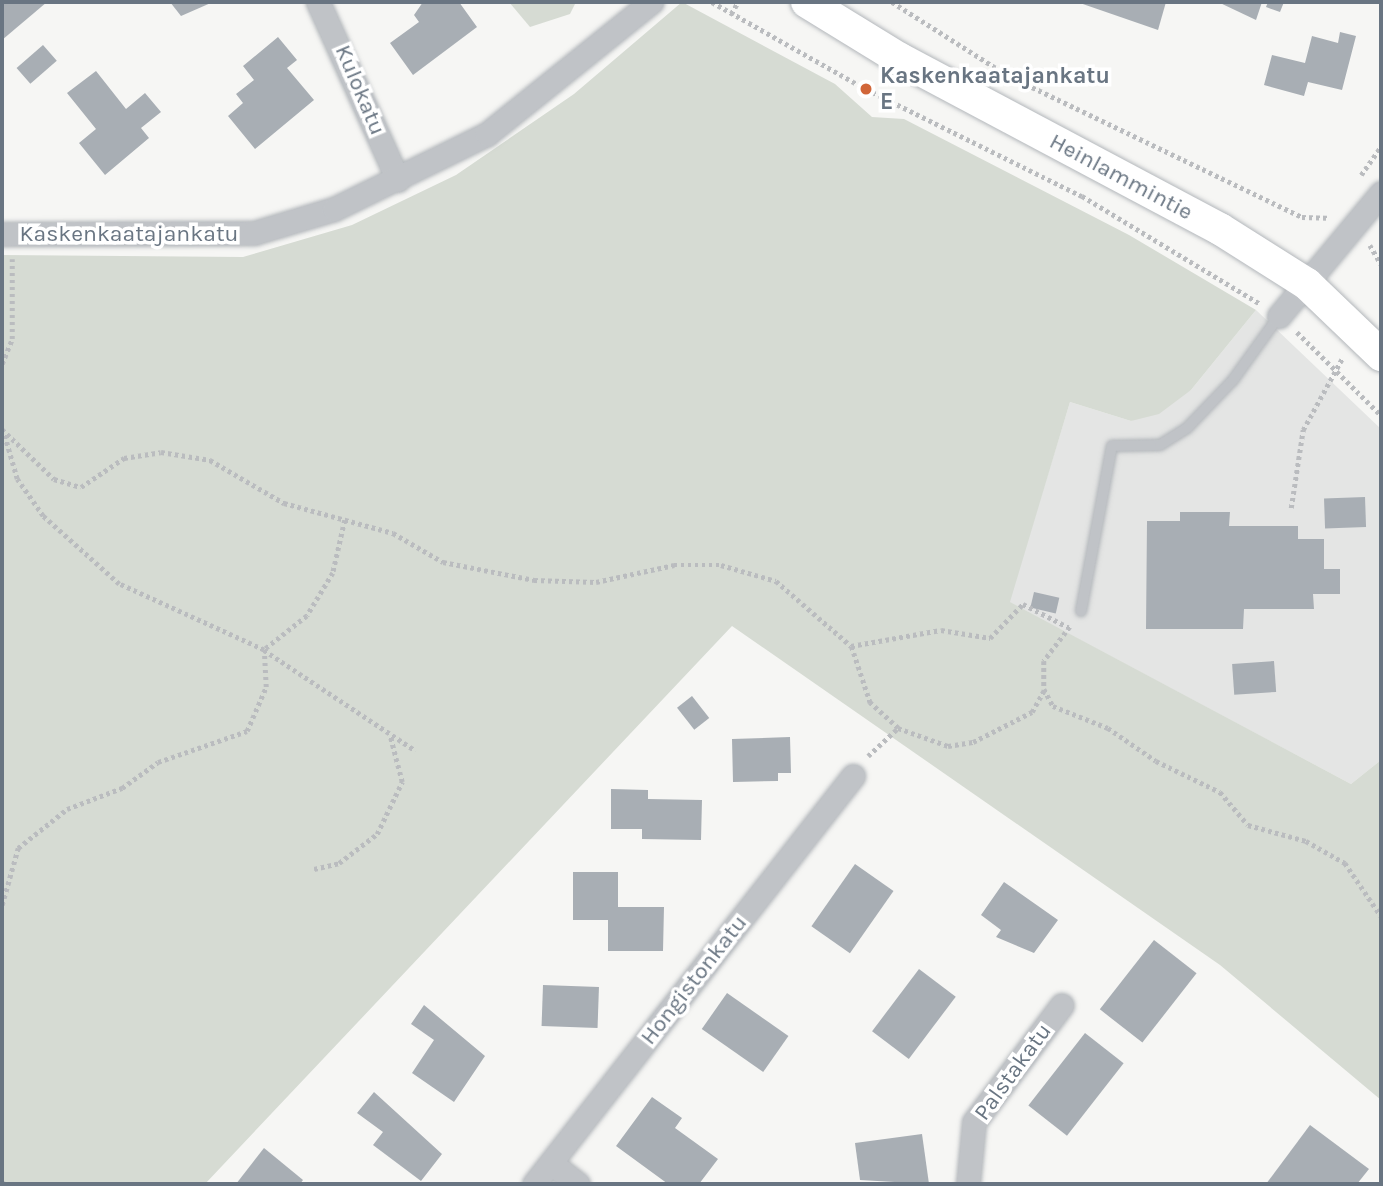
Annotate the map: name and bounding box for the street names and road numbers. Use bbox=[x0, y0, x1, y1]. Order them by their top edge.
street label: Kulokatu bbox=[329, 41, 391, 139]
street label: Heinlammintie bbox=[1045, 128, 1197, 226]
street label: Kaskenkaatajankatu bbox=[20, 220, 238, 248]
street label: Hongistonkatu bbox=[635, 910, 753, 1050]
street label: Palstakatu bbox=[969, 1018, 1057, 1126]

